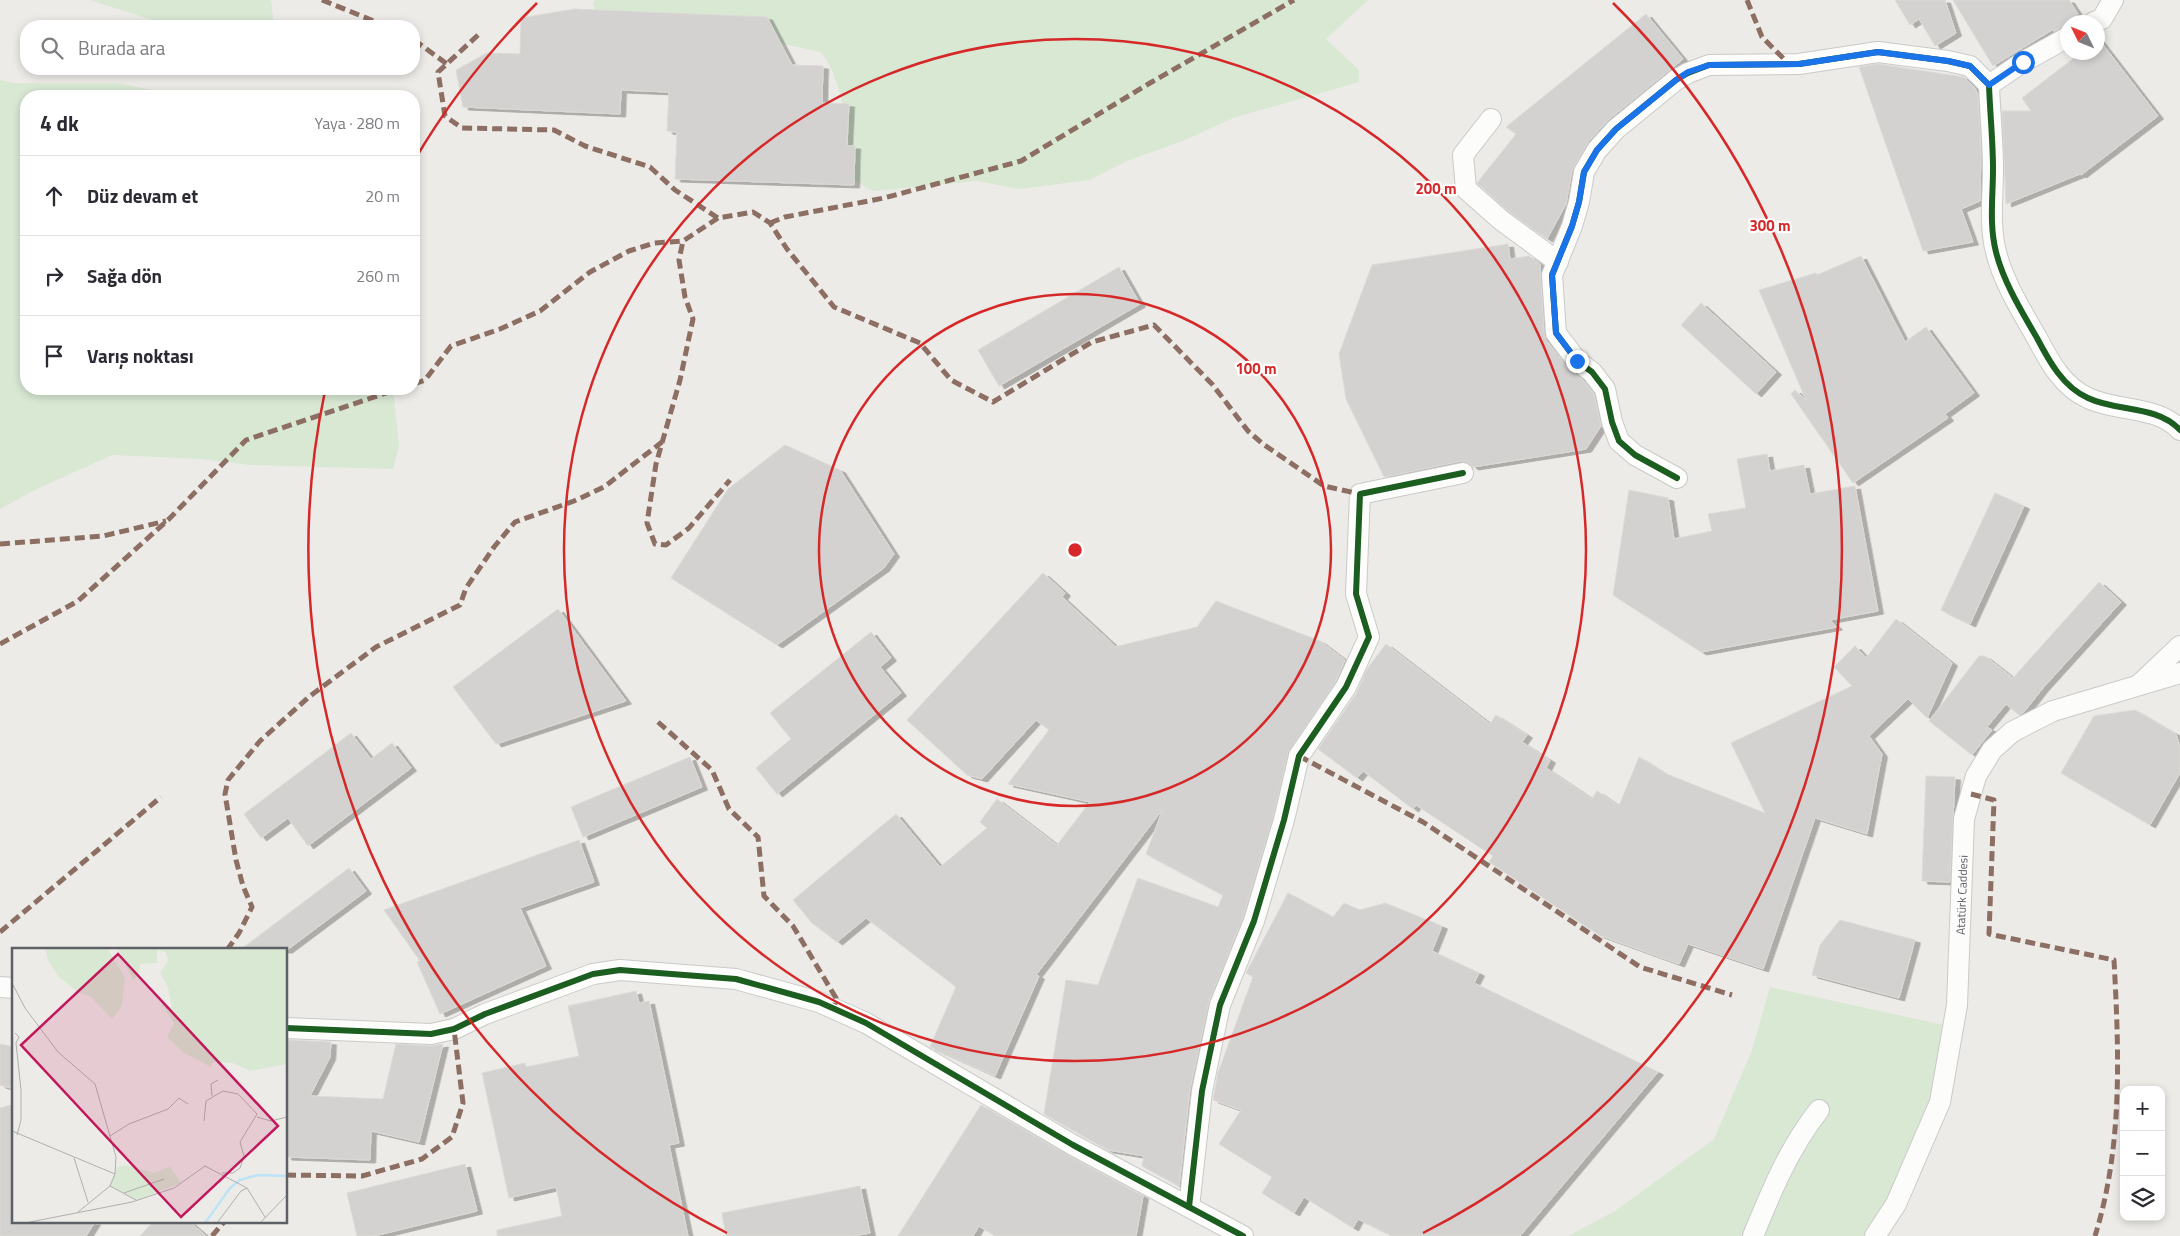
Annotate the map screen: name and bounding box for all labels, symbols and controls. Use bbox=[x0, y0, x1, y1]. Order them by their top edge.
north arrow bbox=[2060, 15, 2105, 60]
search box bbox=[20, 20, 420, 75]
text: Burada ara bbox=[78, 33, 165, 62]
icon: search bbox=[38, 34, 66, 62]
route start bbox=[2012, 51, 2035, 74]
text: 4 dk bbox=[40, 107, 79, 139]
text: Yaya · 280 m bbox=[315, 111, 400, 135]
text: 200 m bbox=[1415, 177, 1457, 200]
text: Düz devam et bbox=[87, 181, 198, 210]
icon: ahead bbox=[40, 182, 68, 210]
text: 20 m bbox=[365, 184, 400, 208]
text: 300 m bbox=[1749, 214, 1791, 237]
text: Sağa dön bbox=[87, 261, 162, 290]
icon: right bbox=[40, 262, 68, 290]
text: 260 m bbox=[356, 264, 400, 288]
text: Varış noktası bbox=[87, 341, 194, 370]
icon: arrive bbox=[40, 342, 68, 370]
route end bbox=[1566, 350, 1589, 373]
text: 100 m bbox=[1235, 357, 1277, 380]
centre of rings bbox=[1066, 541, 1084, 559]
street label: Atatürk Caddesi bbox=[1950, 855, 1972, 935]
inset map bbox=[12, 948, 288, 1224]
map controls bbox=[2120, 1086, 2165, 1221]
button: + bbox=[2120, 1086, 2165, 1131]
button: − bbox=[2120, 1131, 2165, 1176]
button: layers bbox=[2120, 1176, 2165, 1221]

